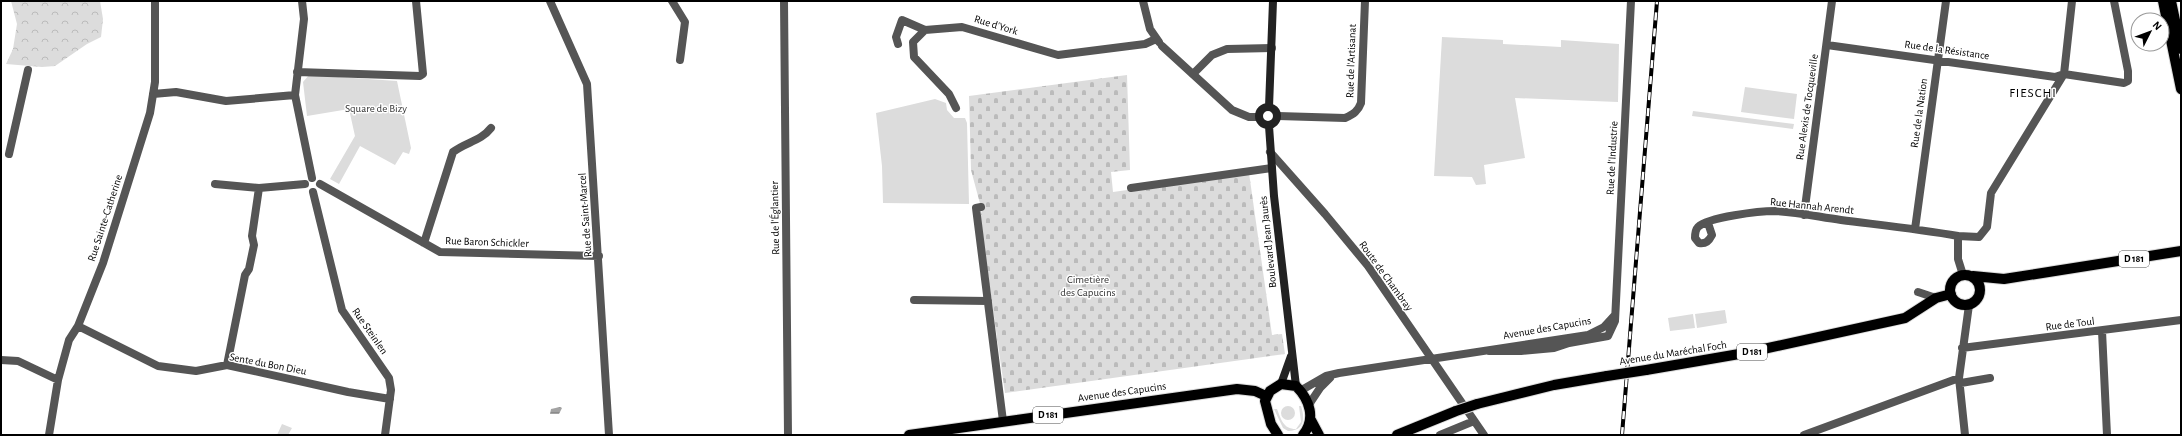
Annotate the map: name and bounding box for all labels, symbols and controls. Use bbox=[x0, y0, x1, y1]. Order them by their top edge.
north arrow bbox=[2130, 12, 2170, 52]
street label: Rue d'York bbox=[973, 13, 1019, 37]
text: N bbox=[2150, 19, 2164, 32]
street label: Rue de l'Artisanat bbox=[1344, 23, 1358, 98]
street label: Rue de la Résistance bbox=[1904, 39, 1990, 61]
street label: Rue Alexis de Tocqueville bbox=[1794, 53, 1820, 161]
street label: Rue de la Nation bbox=[1909, 78, 1929, 148]
district label: FIESCHI bbox=[2009, 87, 2057, 100]
park label: Square de Bizy bbox=[345, 103, 407, 114]
street label: Rue de l'Industrie bbox=[1605, 121, 1619, 195]
street label: Rue de Saint-Marcel bbox=[577, 172, 593, 258]
street label: Rue Sainte-Catherine bbox=[86, 173, 124, 263]
street label: Rue de l'Églantier bbox=[768, 181, 781, 255]
street label: Boulevard Jean Jaurès bbox=[1258, 196, 1278, 288]
street label: Rue Hannah Arendt bbox=[1770, 196, 1855, 216]
street label: Rue Baron Schickler bbox=[445, 235, 529, 249]
street label: Route de Chambray bbox=[1357, 239, 1415, 313]
road number: D 181 bbox=[2119, 251, 2149, 267]
park label: Cimetière des Capucins bbox=[1060, 274, 1116, 298]
street label: Rue Steinlen bbox=[350, 306, 390, 356]
street label: Avenue des Capucins bbox=[1502, 315, 1592, 341]
street label: Rue de Toul bbox=[2045, 316, 2095, 332]
street label: Avenue du Maréchal Foch bbox=[1619, 339, 1727, 367]
road number: D 181 bbox=[1737, 344, 1767, 360]
street label: Sente du Bon Dieu bbox=[229, 351, 308, 377]
street label: Avenue des Capucins bbox=[1077, 380, 1167, 404]
road number: D 181 bbox=[1033, 407, 1063, 423]

